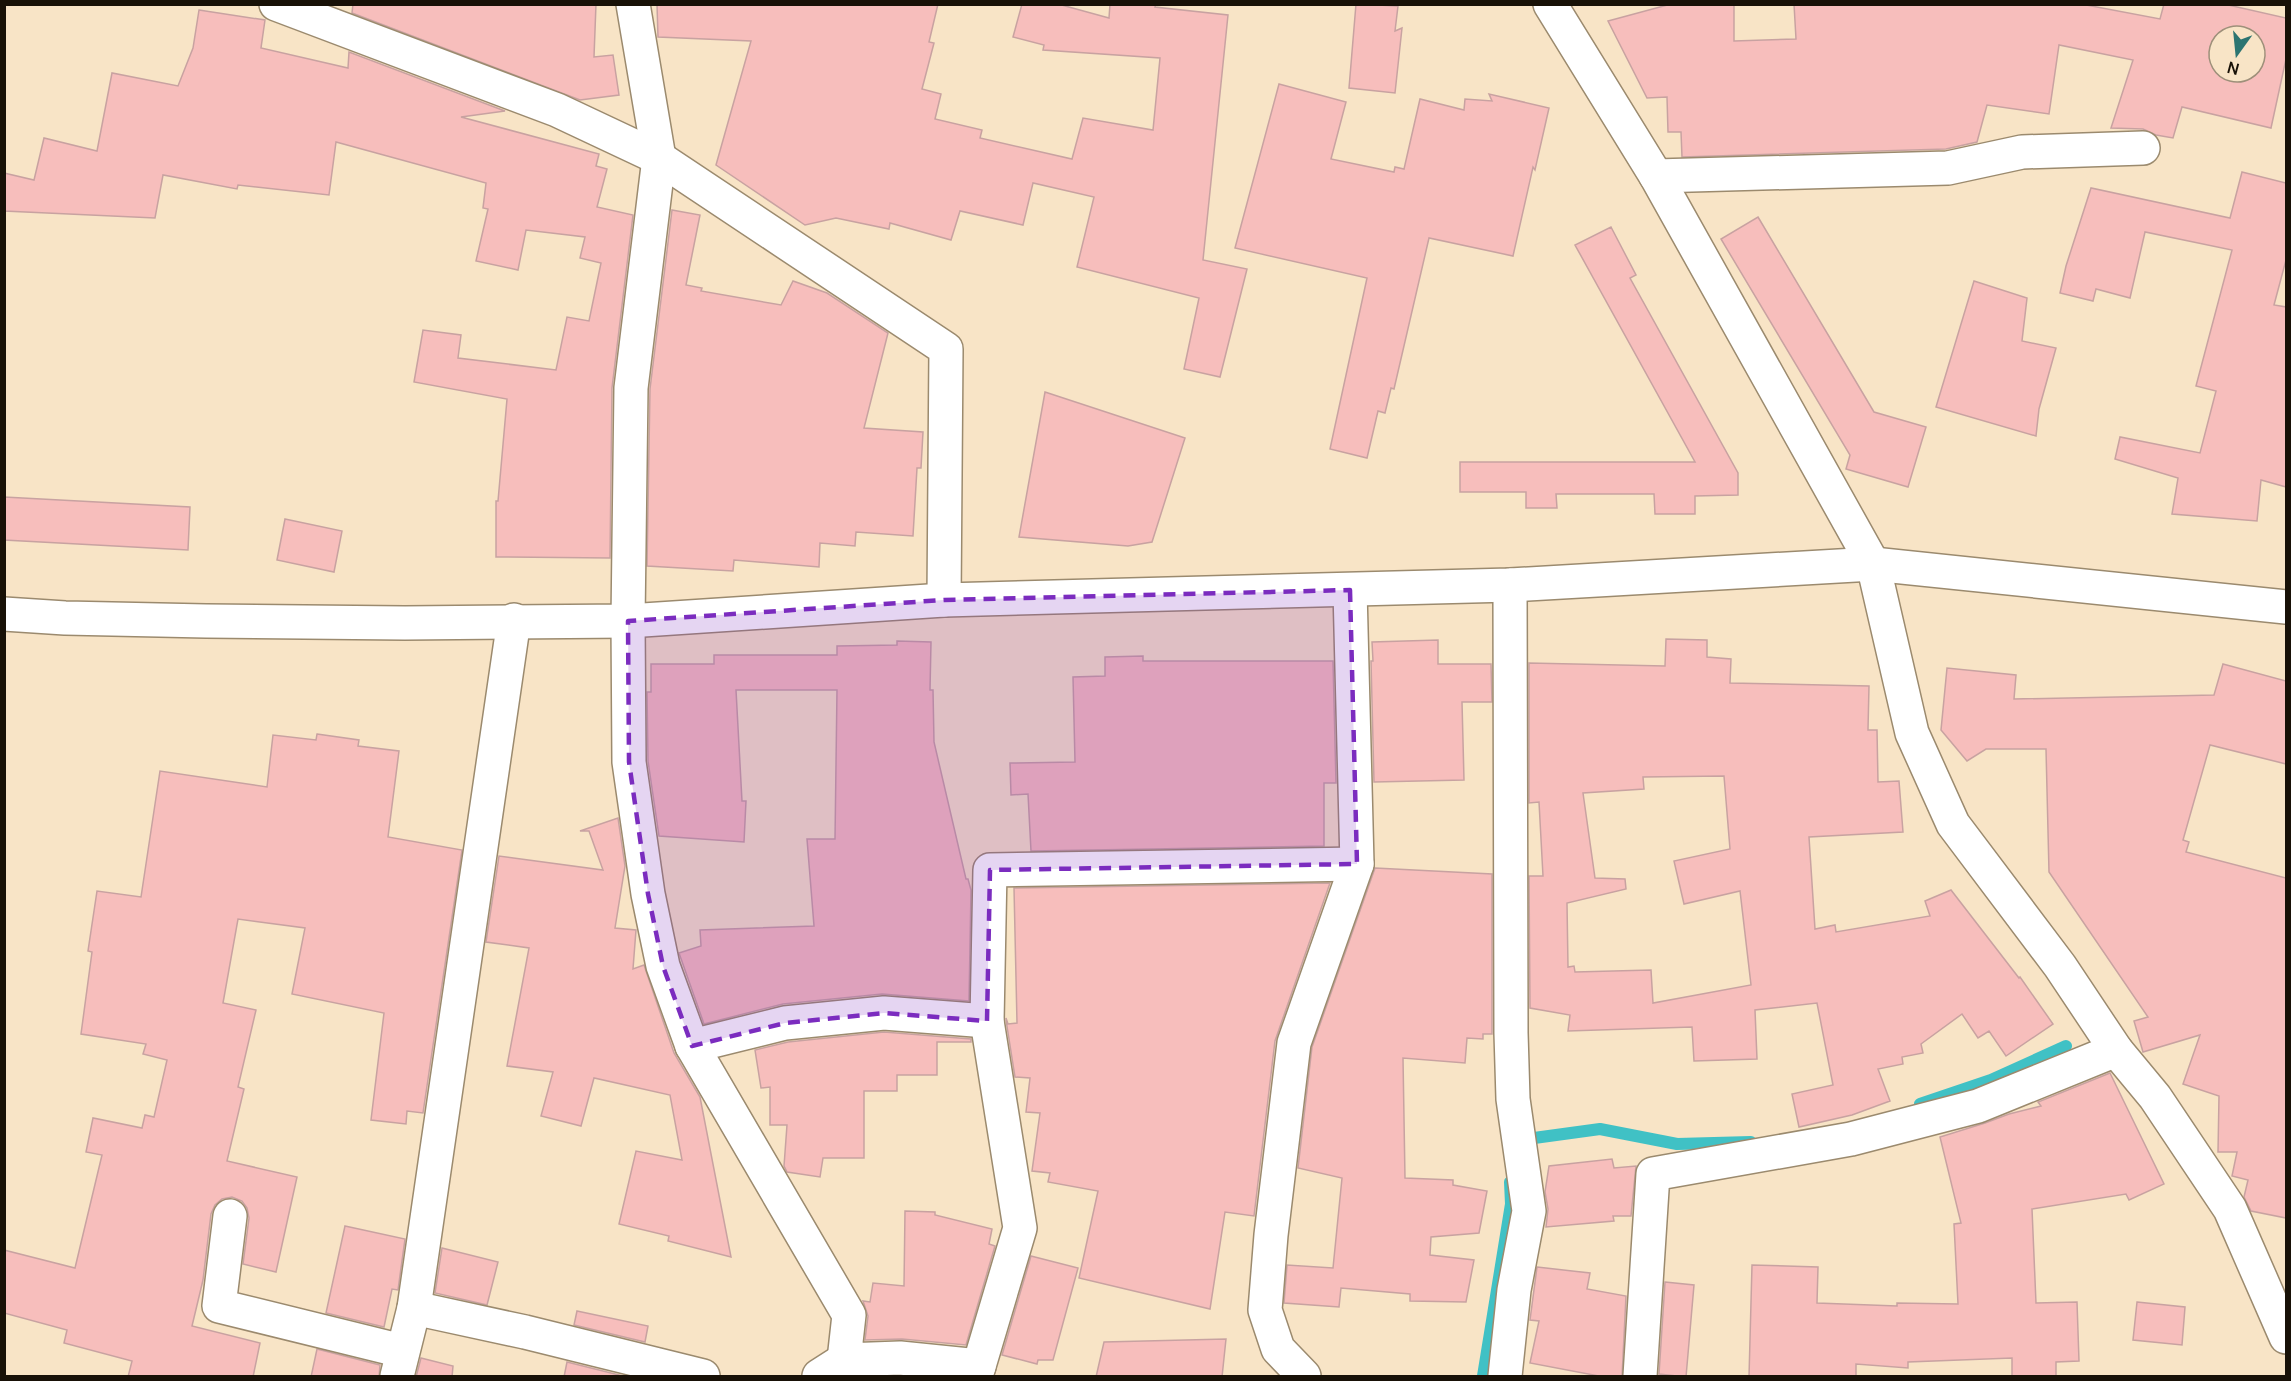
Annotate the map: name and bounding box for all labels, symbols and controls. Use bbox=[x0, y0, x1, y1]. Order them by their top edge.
north arrow bbox=[2207, 24, 2267, 84]
text: N bbox=[2225, 56, 2242, 81]

